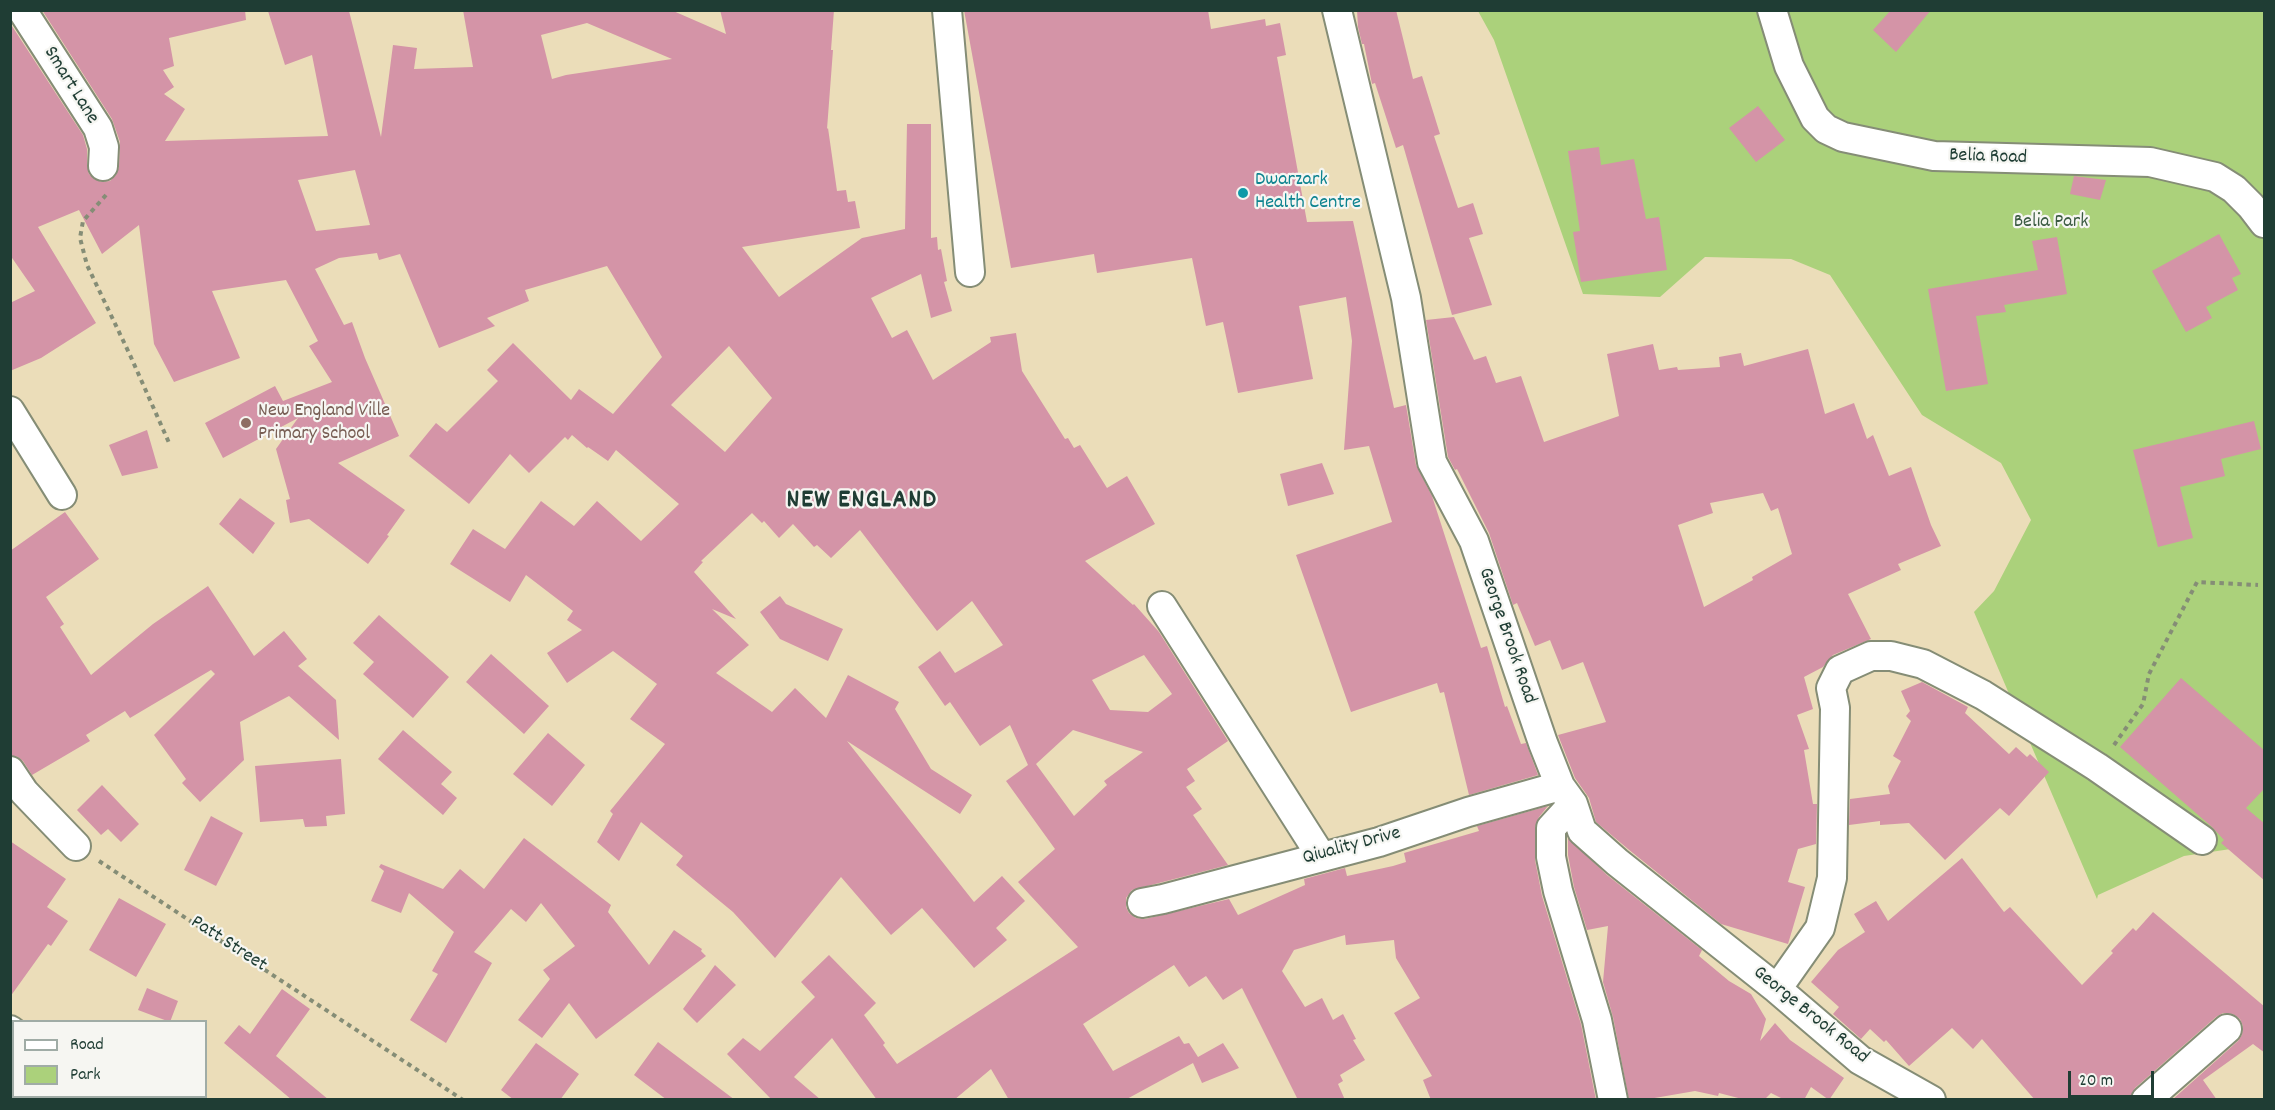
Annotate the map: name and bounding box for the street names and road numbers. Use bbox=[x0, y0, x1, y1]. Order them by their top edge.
street label: Smart Lane bbox=[37, 43, 103, 129]
street label: Belia Road bbox=[1949, 145, 2027, 171]
street label: George Brook Road bbox=[1471, 565, 1541, 707]
street label: Qiuality Drive bbox=[1300, 822, 1404, 872]
street label: Patt Street bbox=[185, 911, 271, 979]
street label: George Brook Road bbox=[1747, 962, 1873, 1070]

